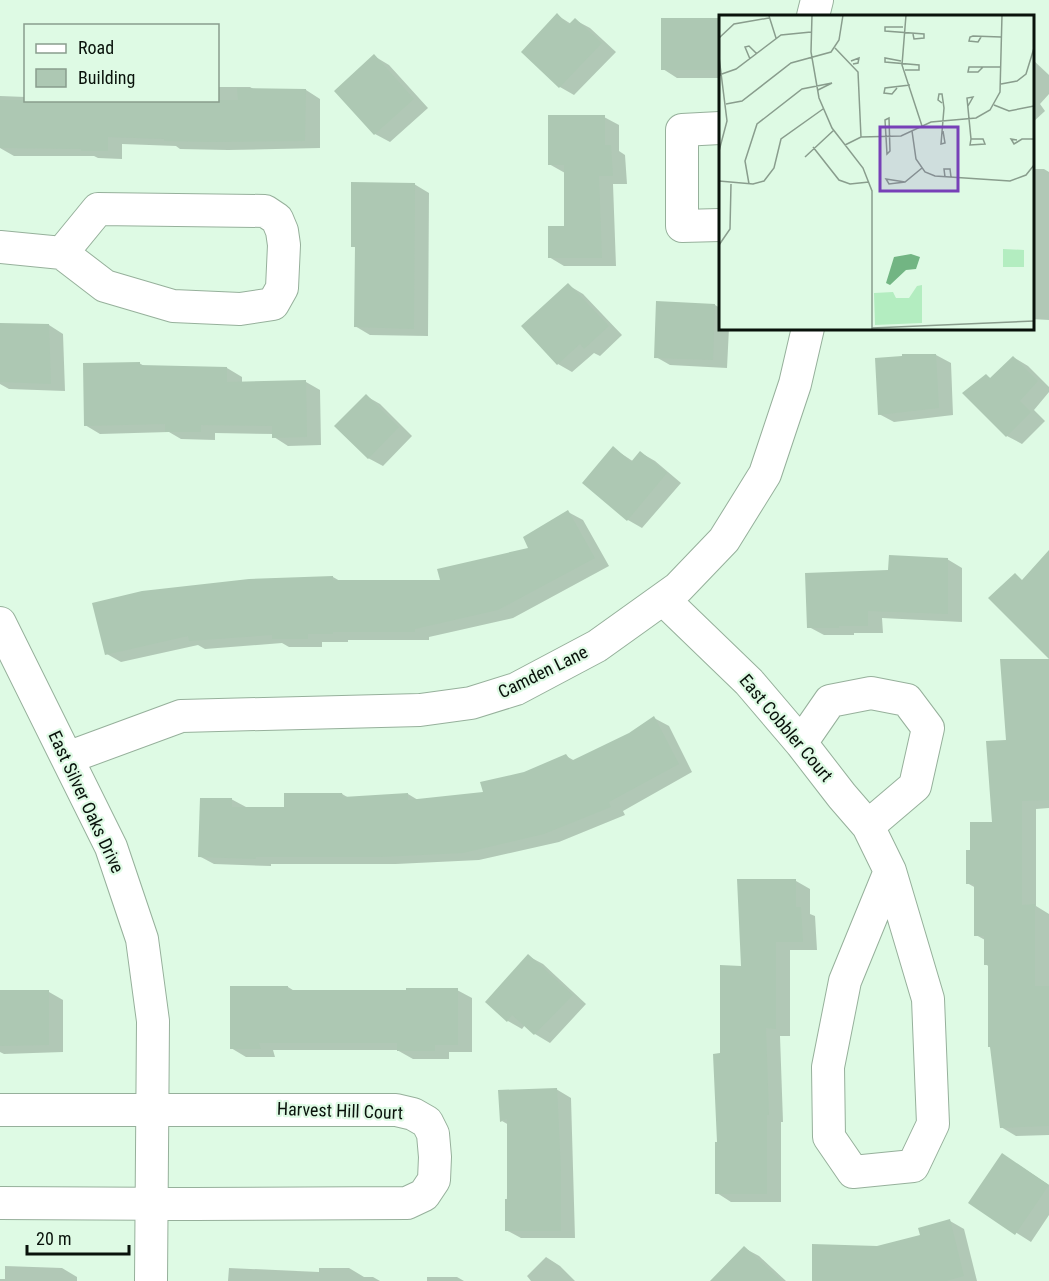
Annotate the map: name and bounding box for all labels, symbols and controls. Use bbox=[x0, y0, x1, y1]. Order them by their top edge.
inset map bbox=[719, 15, 1034, 330]
legend bbox=[24, 24, 219, 102]
text: Road bbox=[78, 37, 114, 58]
text: Building bbox=[78, 67, 135, 88]
street label: Camden Lane bbox=[495, 641, 591, 702]
street label: East Cobbler Court bbox=[735, 670, 837, 786]
street label: East Silver Oaks Drive bbox=[44, 727, 129, 876]
street label: Harvest Hill Court bbox=[277, 1098, 403, 1123]
scale bar bbox=[27, 1218, 129, 1256]
text: 20 m bbox=[36, 1228, 71, 1249]

